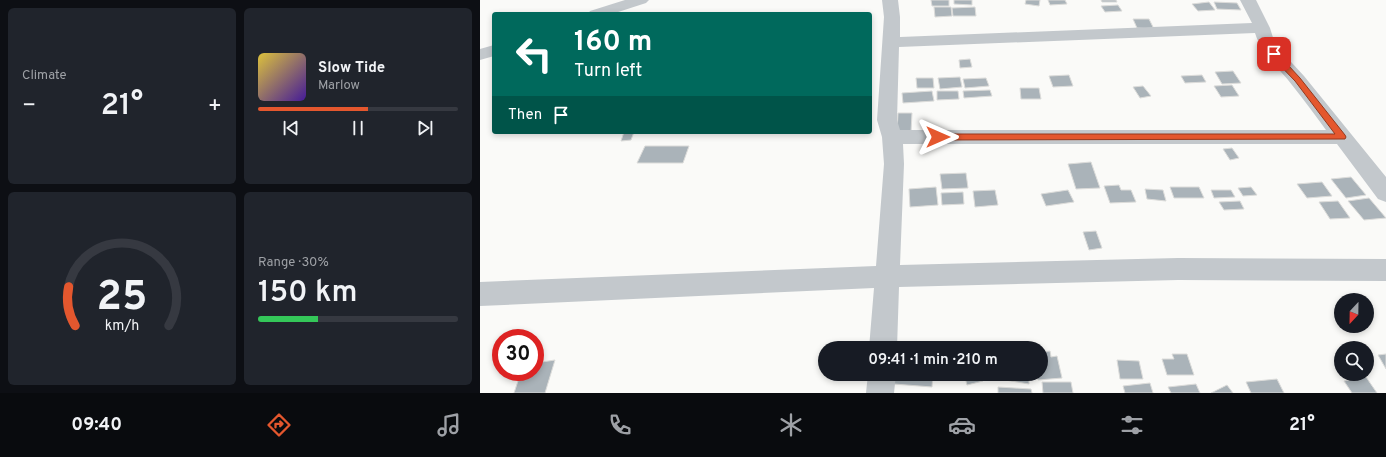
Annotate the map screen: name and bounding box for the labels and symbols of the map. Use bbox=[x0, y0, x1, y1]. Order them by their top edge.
pin bbox=[1257, 37, 1291, 71]
position arrow bbox=[917, 116, 959, 158]
north arrow bbox=[1334, 293, 1374, 333]
speed limit sign: 30 bbox=[492, 329, 544, 381]

